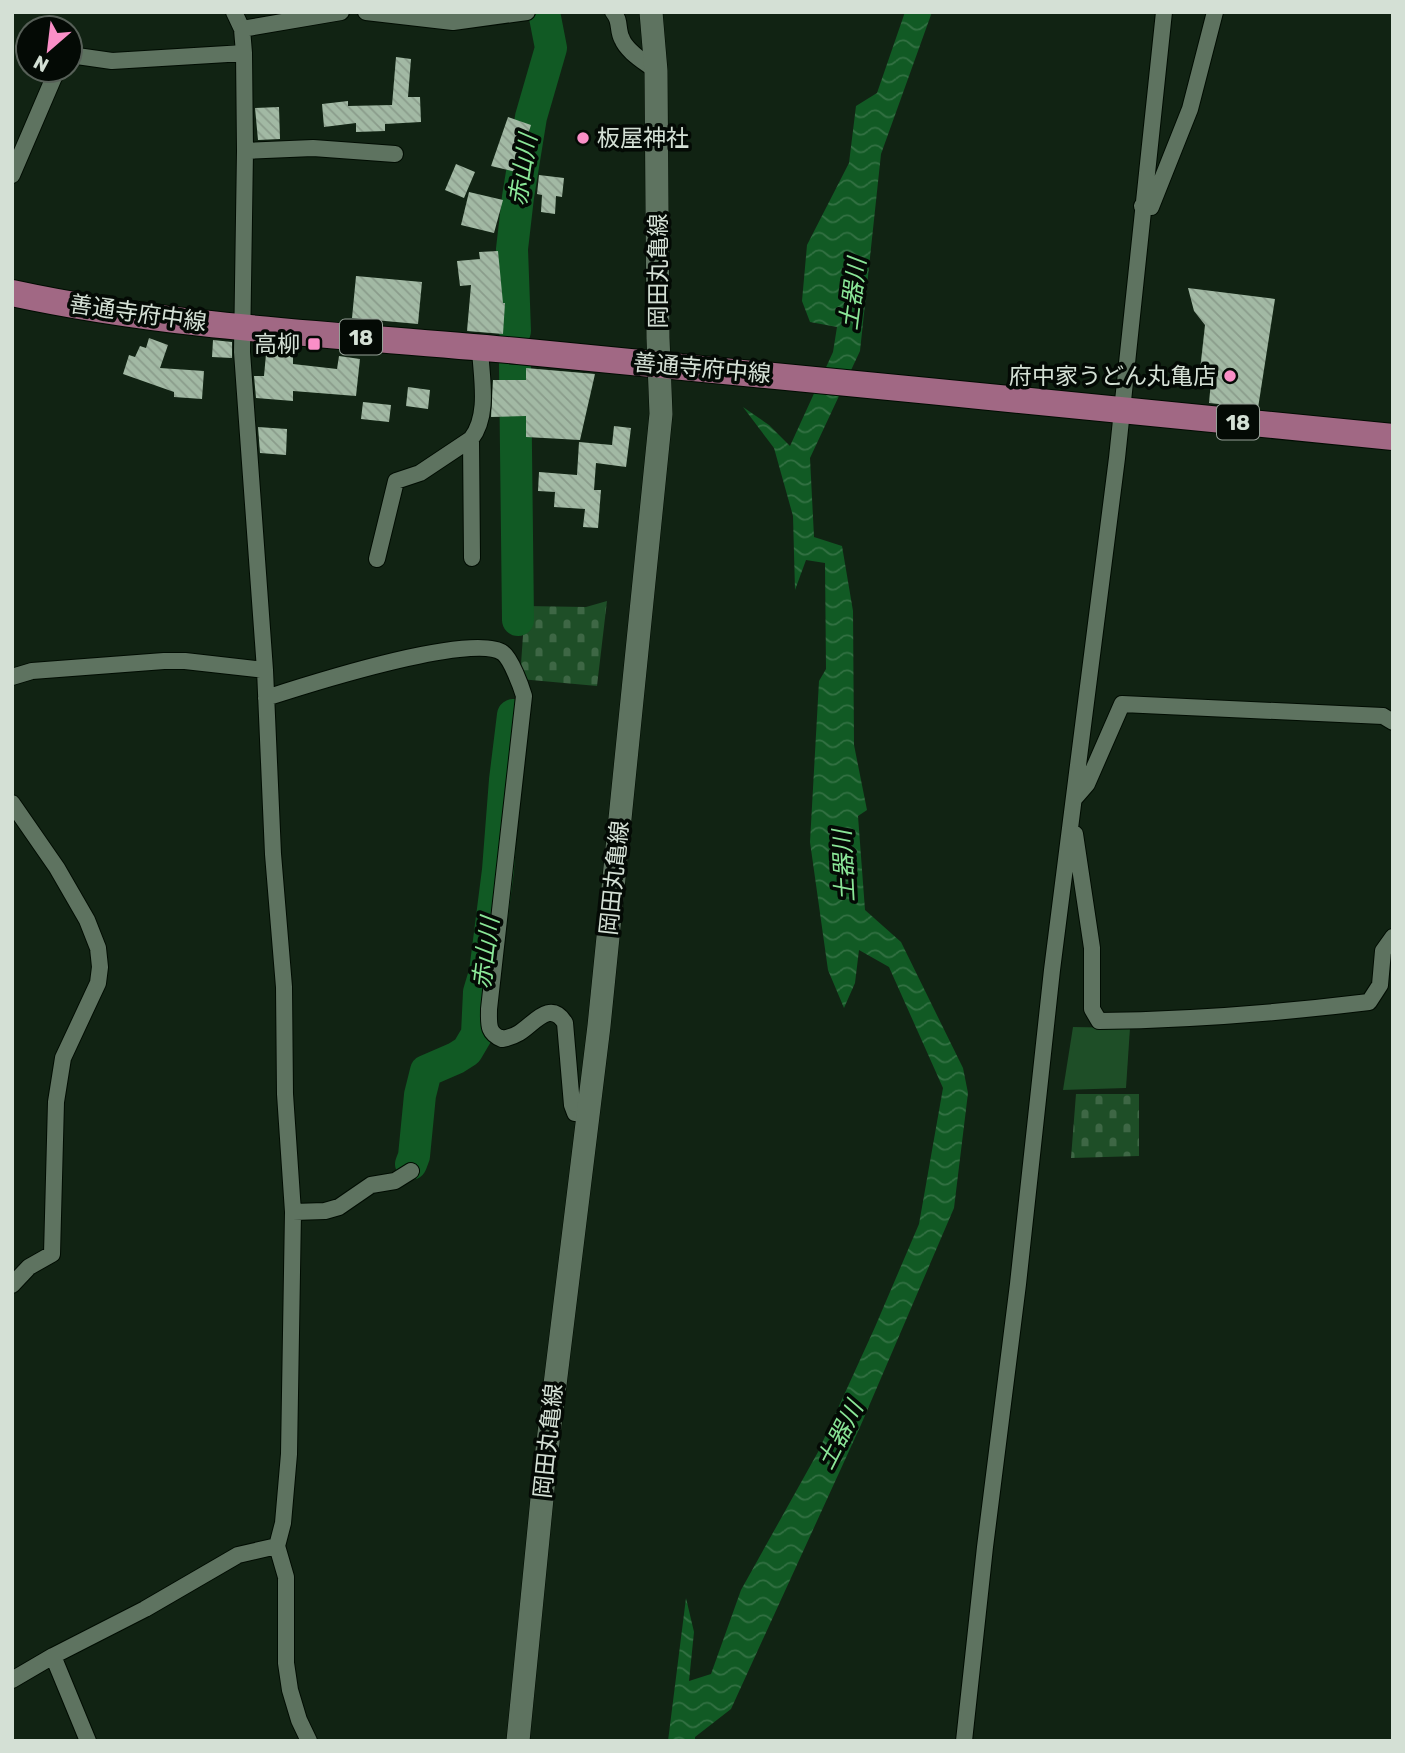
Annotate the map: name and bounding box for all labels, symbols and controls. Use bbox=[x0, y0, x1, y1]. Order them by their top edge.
north arrow bbox=[14, 14, 84, 84]
text: N bbox=[30, 50, 53, 77]
place label: 板屋神社 bbox=[597, 124, 689, 152]
water label: 赤山川 bbox=[504, 129, 543, 208]
marker: 板屋神社 bbox=[575, 130, 591, 146]
street label: 岡田丸亀線 bbox=[644, 214, 672, 329]
water label: 土器川 bbox=[835, 254, 872, 331]
street label: 善通寺府中線 bbox=[68, 290, 208, 336]
road number: 18 bbox=[340, 320, 382, 354]
place label: 高柳 bbox=[254, 330, 300, 358]
marker: 高柳 bbox=[306, 336, 322, 352]
street label: 善通寺府中線 bbox=[632, 348, 772, 388]
place label: 府中家うどん丸亀店 bbox=[1009, 362, 1216, 390]
marker: 府中家うどん丸亀店 bbox=[1222, 368, 1238, 384]
road number: 18 bbox=[1217, 404, 1259, 440]
street label: 岡田丸亀線 bbox=[594, 819, 634, 937]
water label: 土器川 bbox=[828, 826, 860, 903]
water label: 赤山川 bbox=[468, 913, 505, 990]
street label: 岡田丸亀線 bbox=[528, 1382, 568, 1500]
water label: 土器川 bbox=[811, 1394, 870, 1473]

